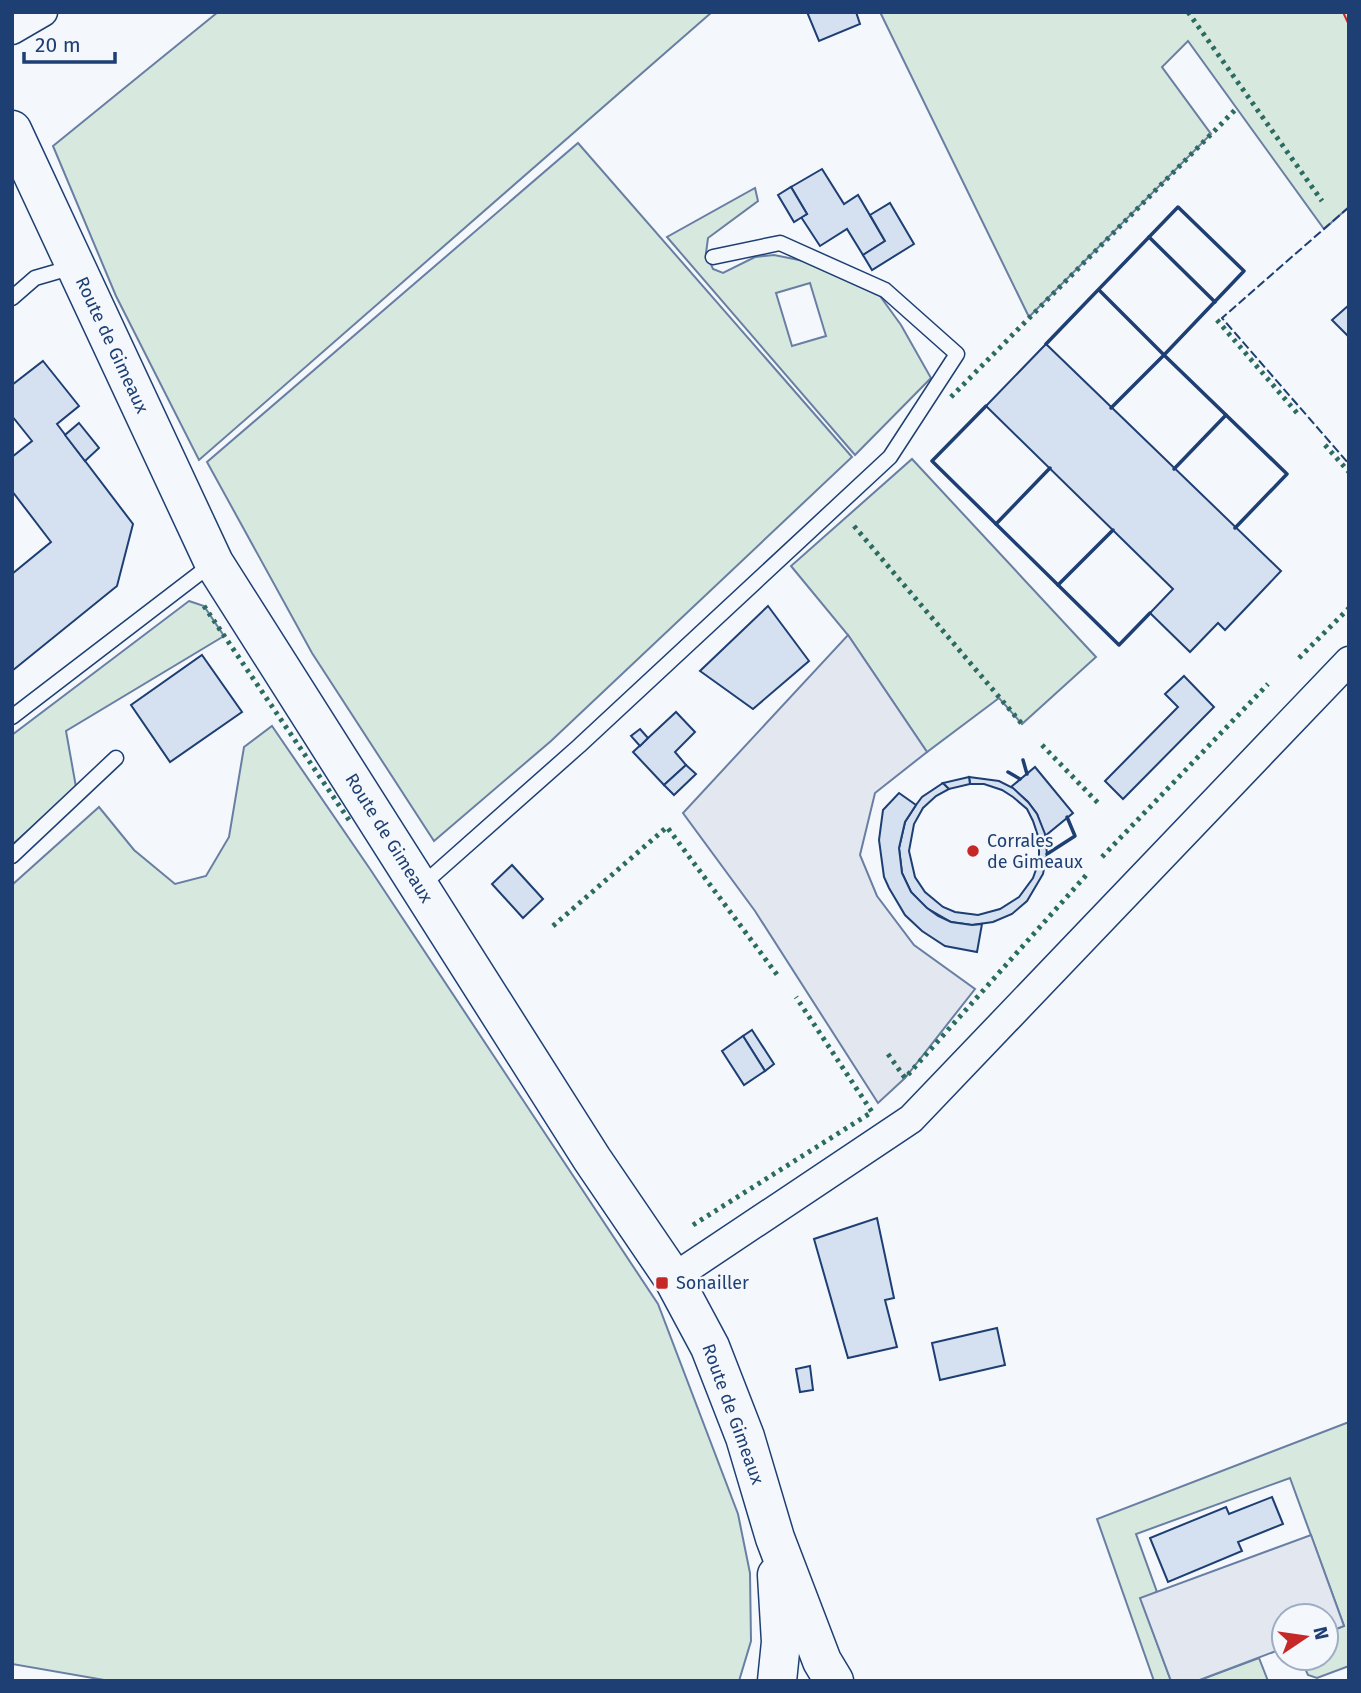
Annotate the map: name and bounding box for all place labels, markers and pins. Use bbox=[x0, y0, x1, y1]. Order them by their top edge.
place label: Corrales de Gimeaux bbox=[987, 830, 1083, 873]
marker: Corrales de Gimeaux bbox=[965, 843, 981, 859]
place label: Sonailler bbox=[676, 1272, 749, 1294]
marker: Sonailler bbox=[654, 1275, 670, 1291]

